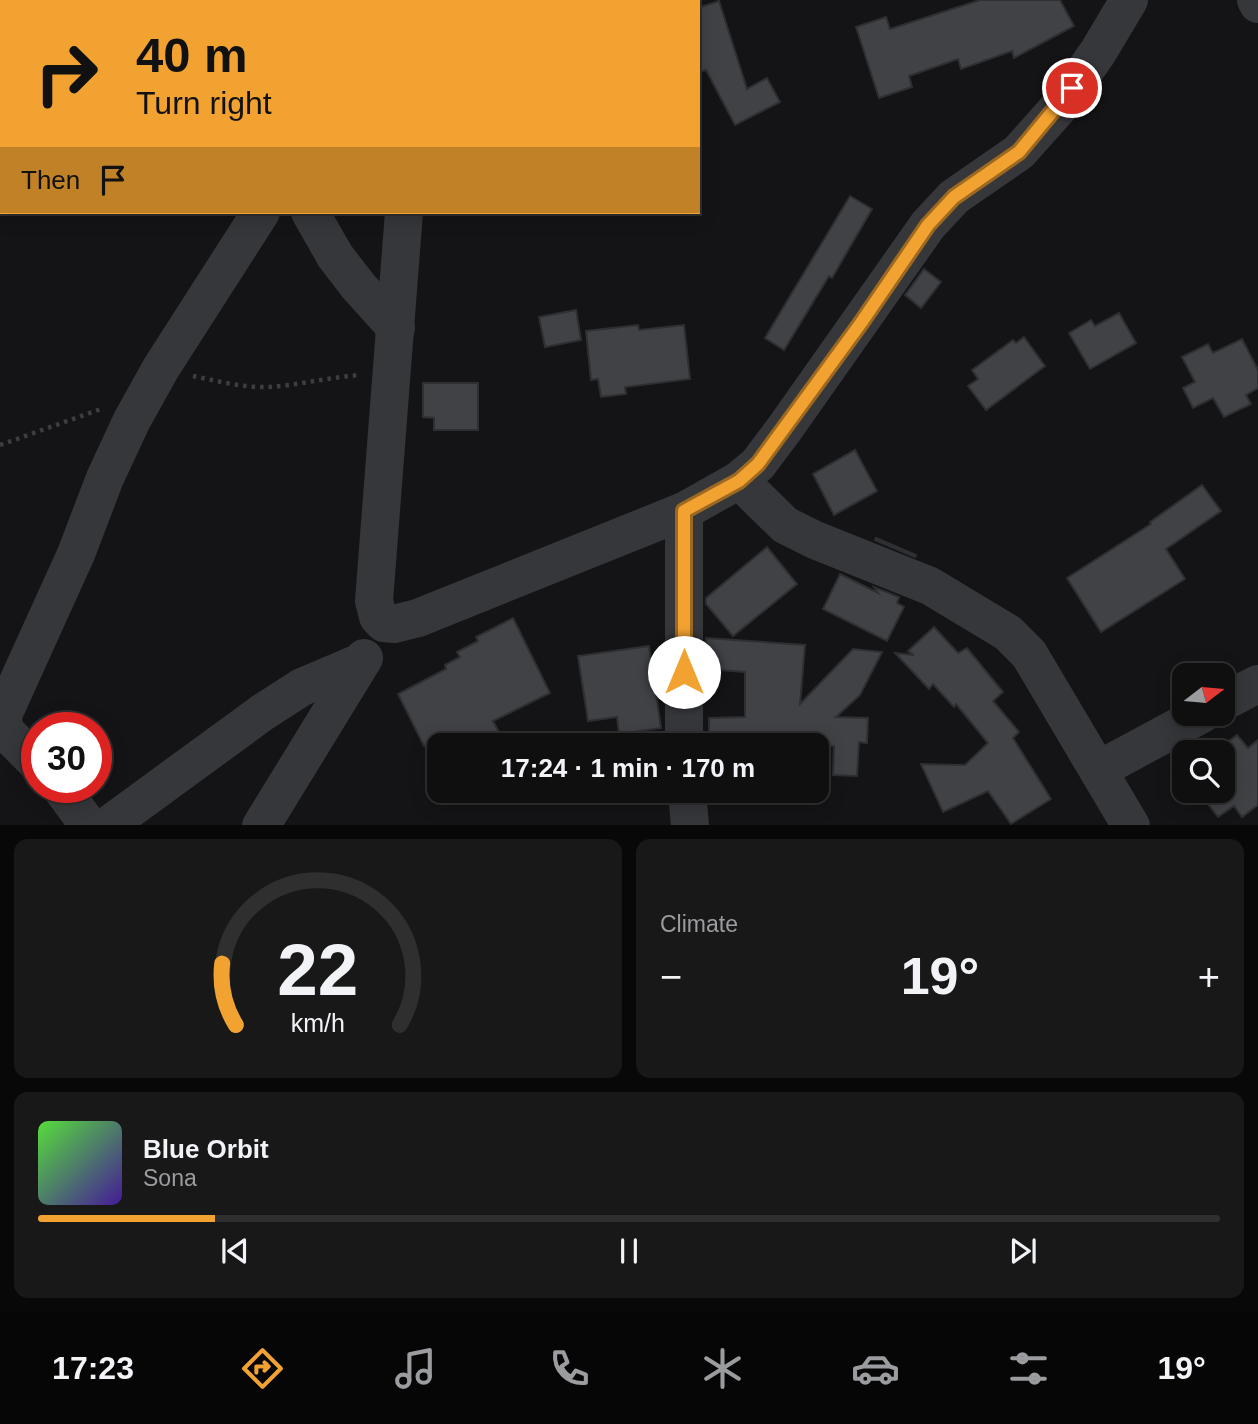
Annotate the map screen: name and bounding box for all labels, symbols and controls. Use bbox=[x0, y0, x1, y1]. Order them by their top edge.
icon: right bbox=[21, 28, 112, 119]
text: 40 m bbox=[136, 28, 248, 82]
pin bbox=[1042, 58, 1102, 118]
icon: arrive bbox=[1053, 69, 1091, 107]
text: Turn right bbox=[136, 85, 272, 121]
icon: arrive bbox=[94, 161, 132, 199]
text: Then bbox=[21, 165, 80, 195]
position arrow bbox=[647, 635, 721, 709]
north arrow bbox=[1172, 663, 1236, 726]
map controls bbox=[1172, 663, 1235, 803]
speed limit sign: 30 bbox=[21, 712, 112, 803]
button: search bbox=[1172, 740, 1235, 803]
text: 17:24 · 1 min · 170 m bbox=[501, 753, 755, 783]
text: Climate bbox=[660, 911, 738, 937]
text: 22 bbox=[278, 929, 358, 1010]
text: 19° bbox=[901, 947, 979, 1005]
text: − bbox=[660, 956, 682, 998]
text: + bbox=[1198, 956, 1220, 998]
text: km/h bbox=[291, 1008, 345, 1036]
text: Blue Orbit bbox=[143, 1134, 269, 1164]
text: Sona bbox=[143, 1165, 197, 1191]
icon: previous bbox=[216, 1232, 254, 1270]
icon: pause bbox=[610, 1232, 648, 1270]
icon: next bbox=[1004, 1232, 1042, 1270]
icon: directions bbox=[238, 1344, 287, 1393]
icon: music bbox=[391, 1344, 440, 1393]
icon: phone bbox=[545, 1344, 594, 1393]
icon: climate bbox=[698, 1344, 747, 1393]
icon: car bbox=[851, 1344, 900, 1393]
icon: filters bbox=[1004, 1344, 1053, 1393]
text: 17:23 bbox=[52, 1350, 134, 1386]
text: 19° bbox=[1157, 1350, 1206, 1386]

